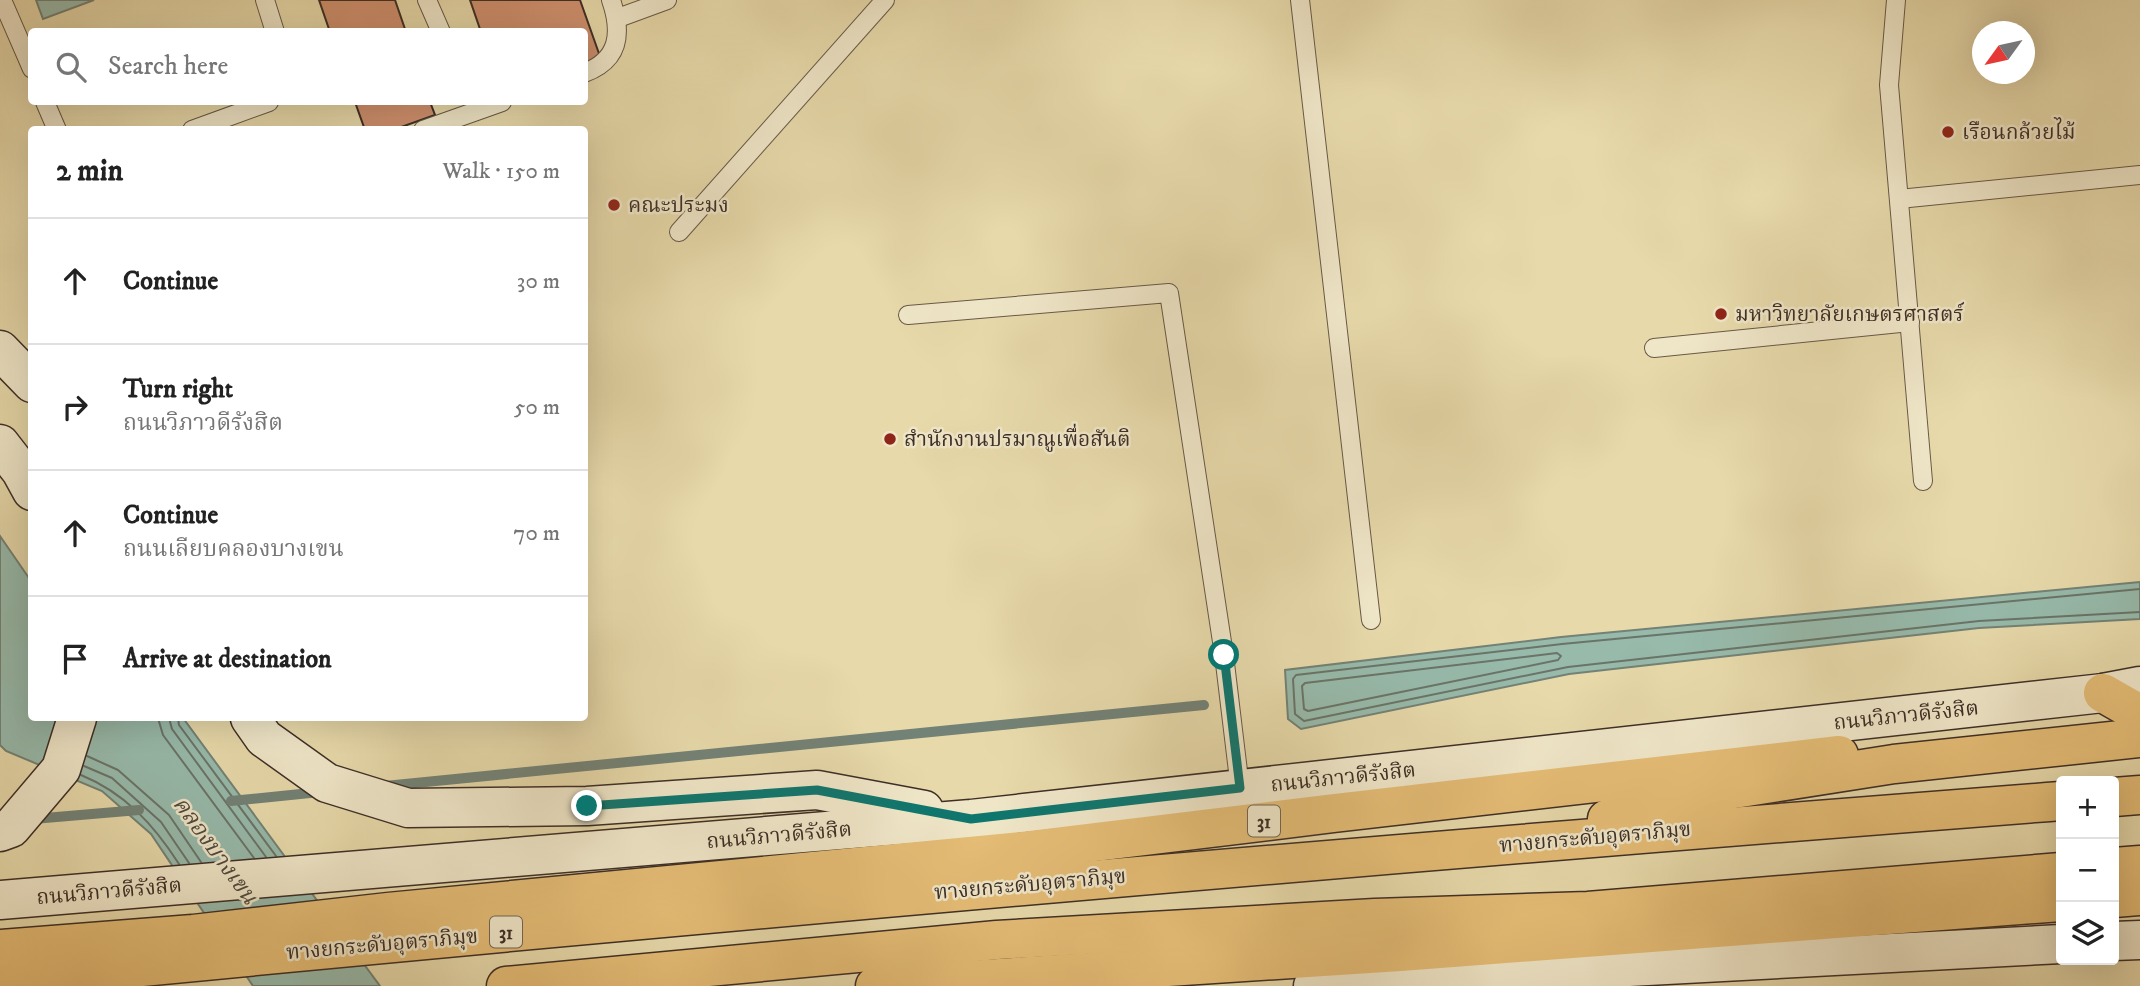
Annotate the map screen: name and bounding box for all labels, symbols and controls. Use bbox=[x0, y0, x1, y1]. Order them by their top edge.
north arrow bbox=[1972, 21, 2035, 84]
search box bbox=[28, 28, 588, 105]
icon: search bbox=[52, 48, 90, 86]
text: Search here bbox=[108, 50, 228, 83]
place label: เรือนกล้วยไม้ bbox=[1962, 117, 2075, 146]
marker: เรือนกล้วยไม้ bbox=[1940, 124, 1956, 140]
text: 2 min bbox=[56, 153, 123, 190]
text: Walk · 150 m bbox=[443, 157, 560, 186]
place label: คณะประมง bbox=[628, 193, 729, 219]
marker: คณะประมง bbox=[606, 197, 622, 213]
icon: ahead bbox=[56, 262, 94, 300]
text: Continue bbox=[123, 265, 218, 298]
text: 30 m bbox=[517, 267, 560, 296]
place label: มหาวิทยาลัยเกษตรศาสตร์ bbox=[1735, 301, 1965, 328]
marker: มหาวิทยาลัยเกษตรศาสตร์ bbox=[1713, 306, 1729, 322]
text: Turn right bbox=[123, 373, 233, 406]
icon: right bbox=[56, 388, 94, 426]
text: 50 m bbox=[514, 393, 560, 422]
text: ถนนวิภาวดีรังสิต bbox=[123, 409, 283, 438]
place label: สำนักงานปรมาณูเพื่อสันติ bbox=[904, 423, 1130, 453]
marker: สำนักงานปรมาณูเพื่อสันติ bbox=[882, 431, 898, 447]
text: Continue bbox=[123, 499, 218, 532]
icon: ahead bbox=[56, 514, 94, 552]
text: 70 m bbox=[513, 519, 560, 548]
text: ถนนเลียบคลองบางเขน bbox=[123, 535, 344, 564]
route start bbox=[1208, 639, 1239, 670]
icon: arrive bbox=[56, 640, 94, 678]
text: Arrive at destination bbox=[123, 643, 332, 676]
street label: ถนนวิภาวดีรังสิต bbox=[1832, 695, 1980, 737]
street label: ถนนวิภาวดีรังสิต bbox=[1269, 757, 1417, 799]
map controls bbox=[2056, 776, 2119, 965]
button: + bbox=[2056, 776, 2119, 839]
route end bbox=[571, 790, 602, 821]
water label: คลองบางเขน bbox=[166, 791, 264, 911]
road number: 31 bbox=[1248, 806, 1280, 836]
street label: ถนนวิภาวดีรังสิต bbox=[705, 817, 853, 855]
street label: ทางยกระดับอุตราภิมุข bbox=[1498, 817, 1692, 859]
button: − bbox=[2056, 839, 2119, 902]
street label: ทางยกระดับอุตราภิมุข bbox=[933, 864, 1127, 906]
street label: ถนนวิภาวดีรังสิต bbox=[35, 873, 183, 911]
button: layers bbox=[2056, 902, 2119, 965]
road number: 31 bbox=[490, 916, 522, 948]
street label: ทางยกระดับอุตราภิมุข bbox=[285, 924, 479, 966]

